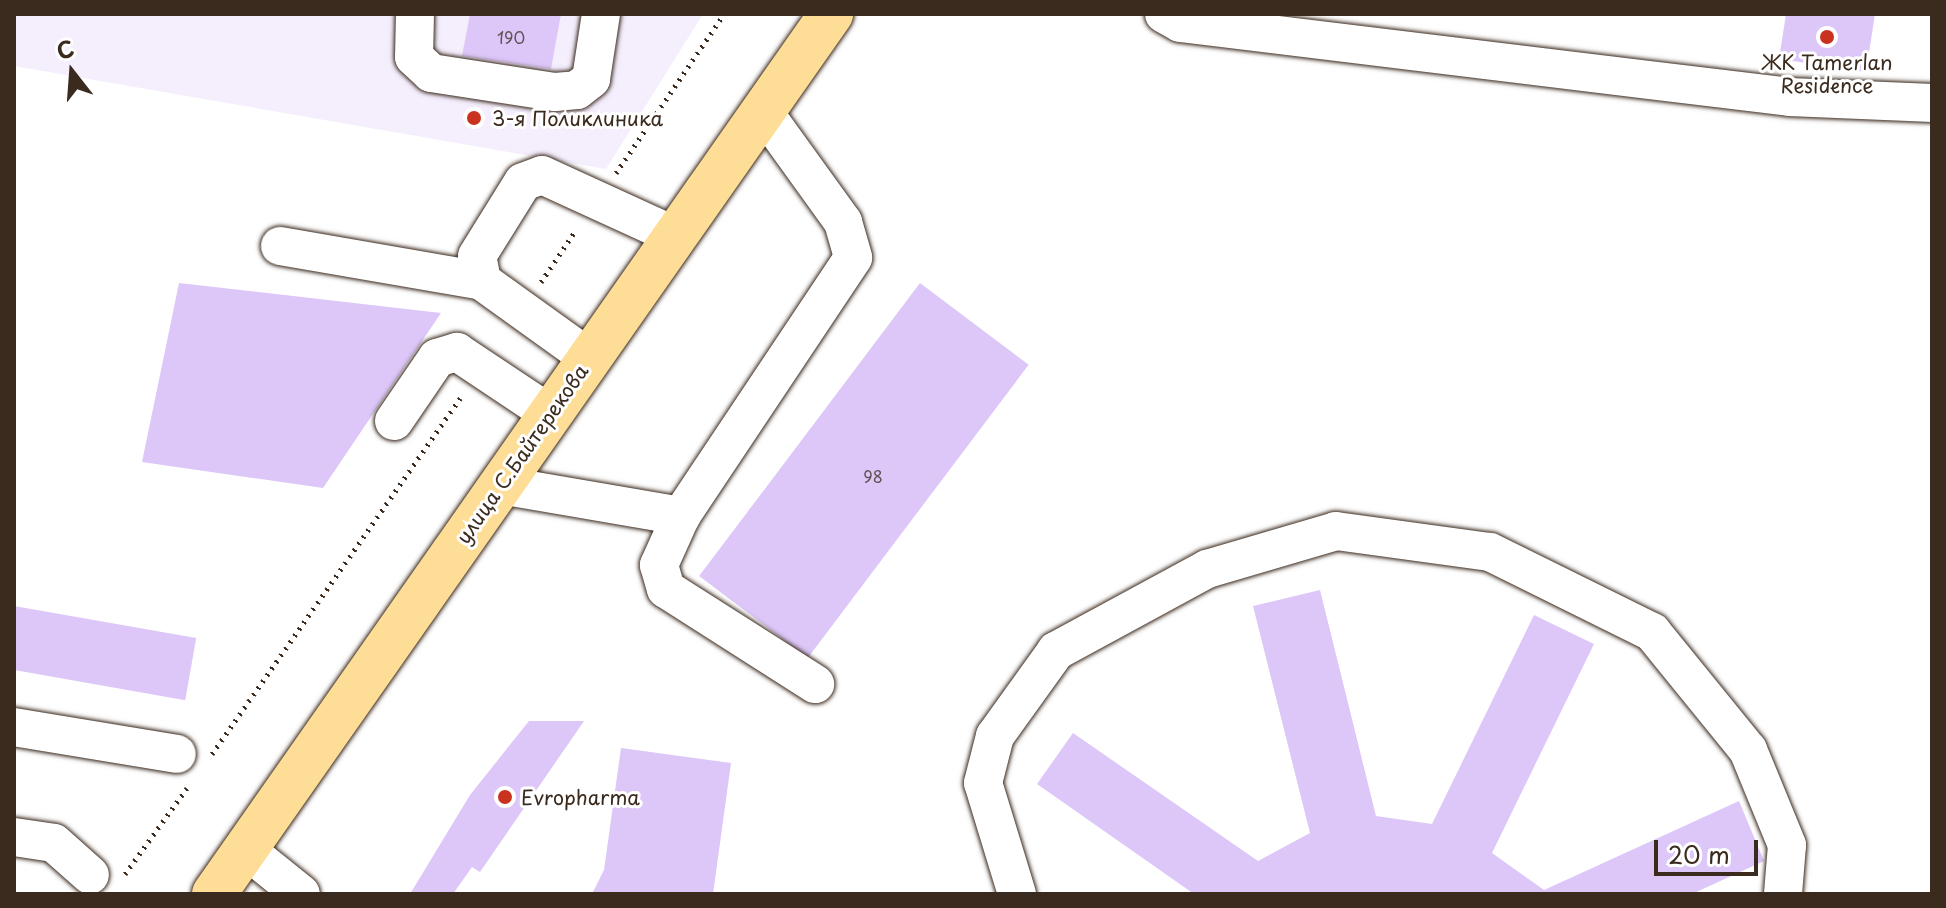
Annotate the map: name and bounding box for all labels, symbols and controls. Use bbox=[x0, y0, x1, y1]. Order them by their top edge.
house number: 190 bbox=[497, 27, 525, 47]
marker: ЖК Tamerlan Residence bbox=[1818, 28, 1836, 46]
text: С bbox=[52, 30, 78, 67]
north arrow bbox=[32, 32, 112, 112]
place label: ЖК Tamerlan Residence bbox=[1761, 50, 1893, 97]
place label: 3-я Поликлиника bbox=[492, 106, 663, 130]
marker: 3-я Поликлиника bbox=[463, 107, 485, 129]
street label: улица С.Байтерекова bbox=[451, 360, 593, 548]
house number: 98 bbox=[863, 466, 883, 486]
place label: Evropharma bbox=[521, 785, 640, 809]
marker: Evropharma bbox=[496, 788, 514, 806]
scale bar bbox=[1658, 824, 1762, 874]
text: 20 m bbox=[1668, 836, 1730, 872]

